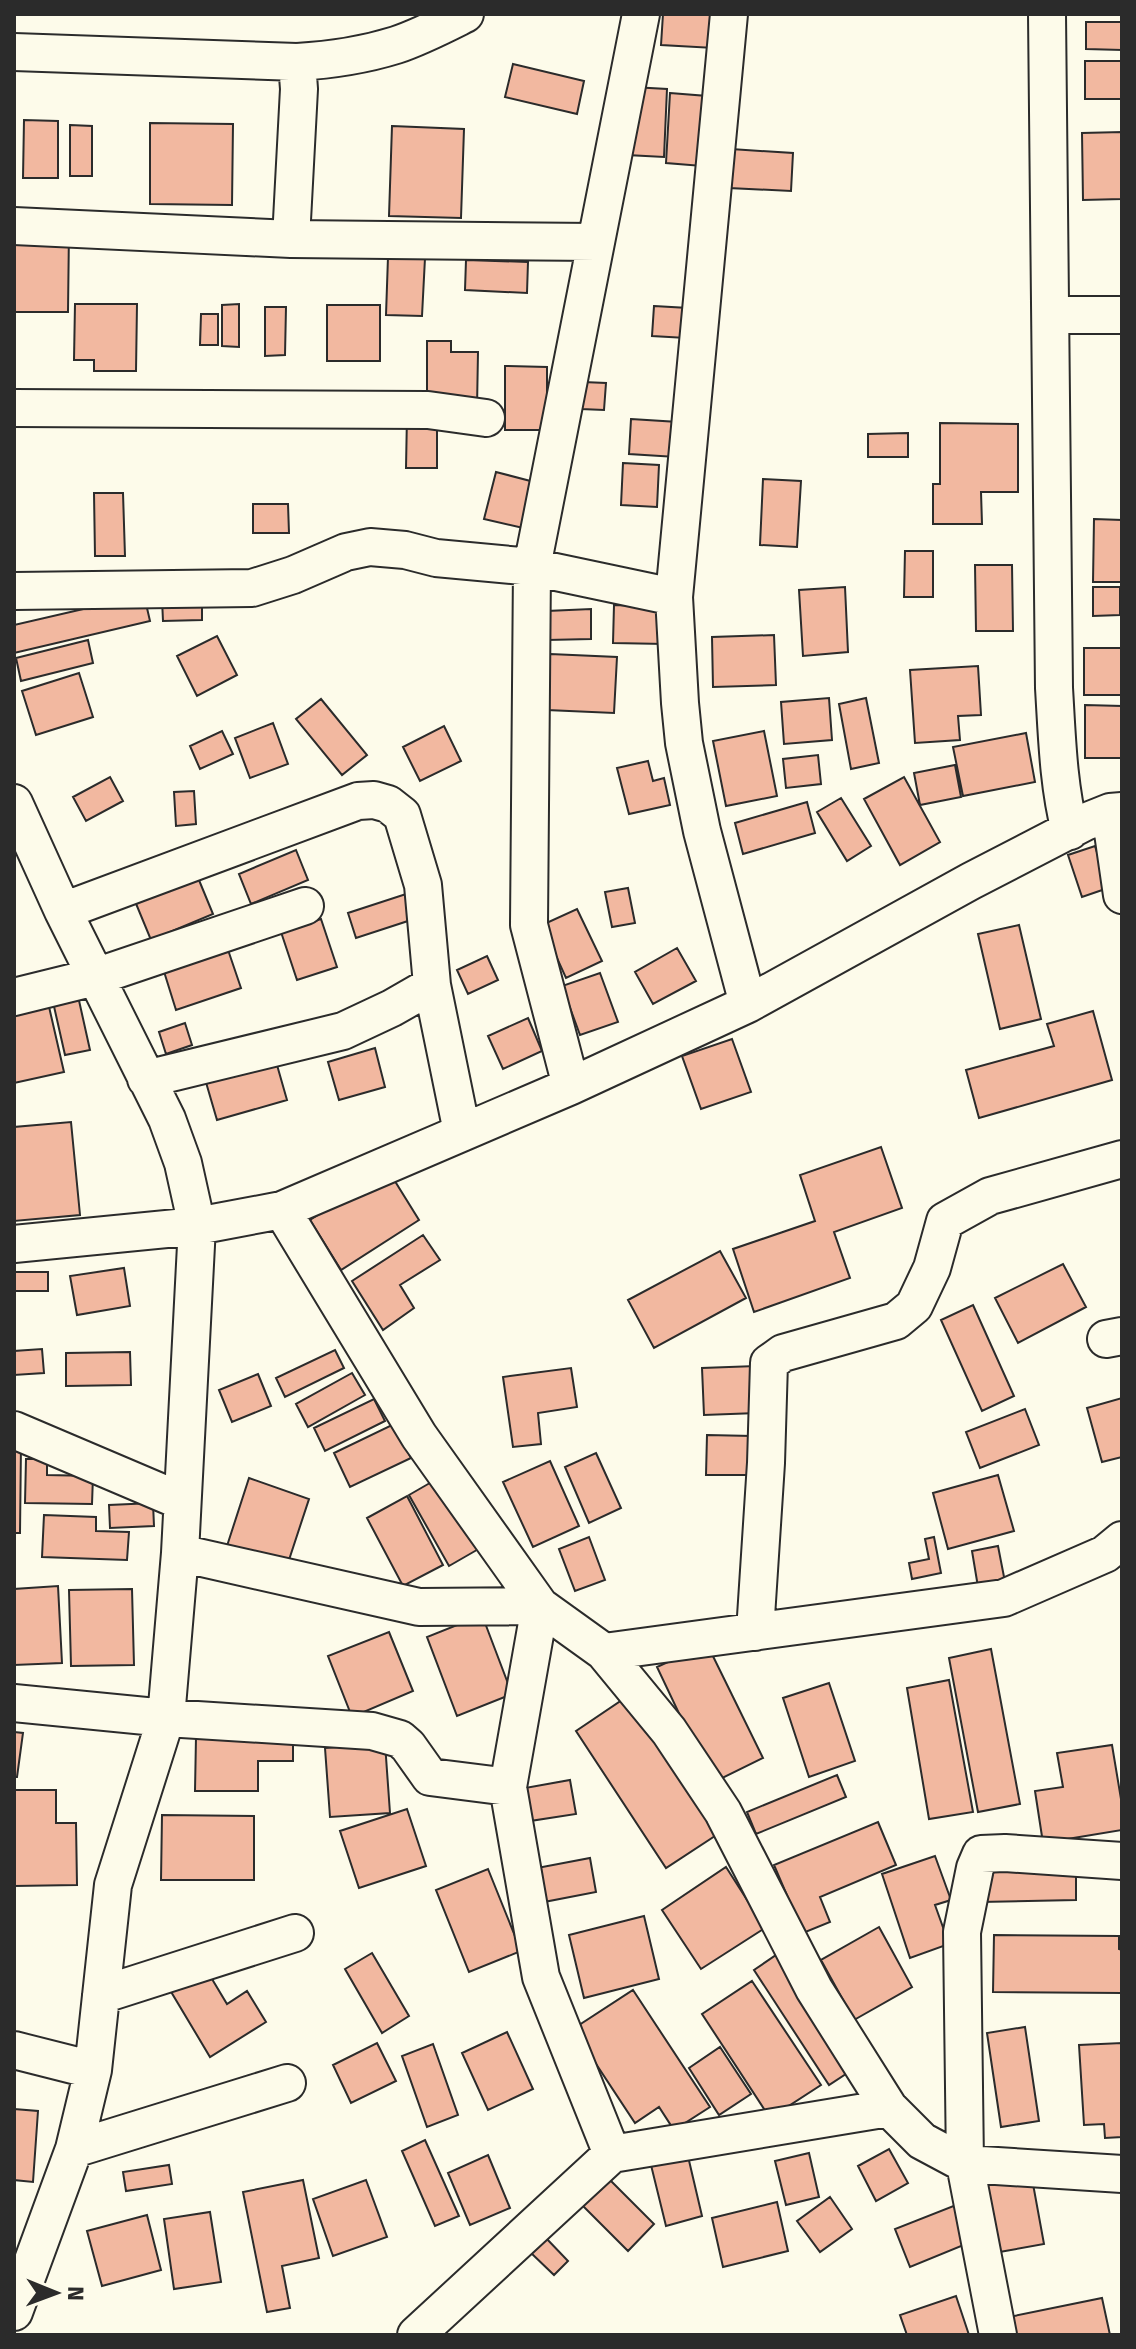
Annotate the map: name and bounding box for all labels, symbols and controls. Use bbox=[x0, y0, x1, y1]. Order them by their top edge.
north arrow bbox=[16, 2253, 96, 2333]
text: N bbox=[62, 2286, 89, 2301]

